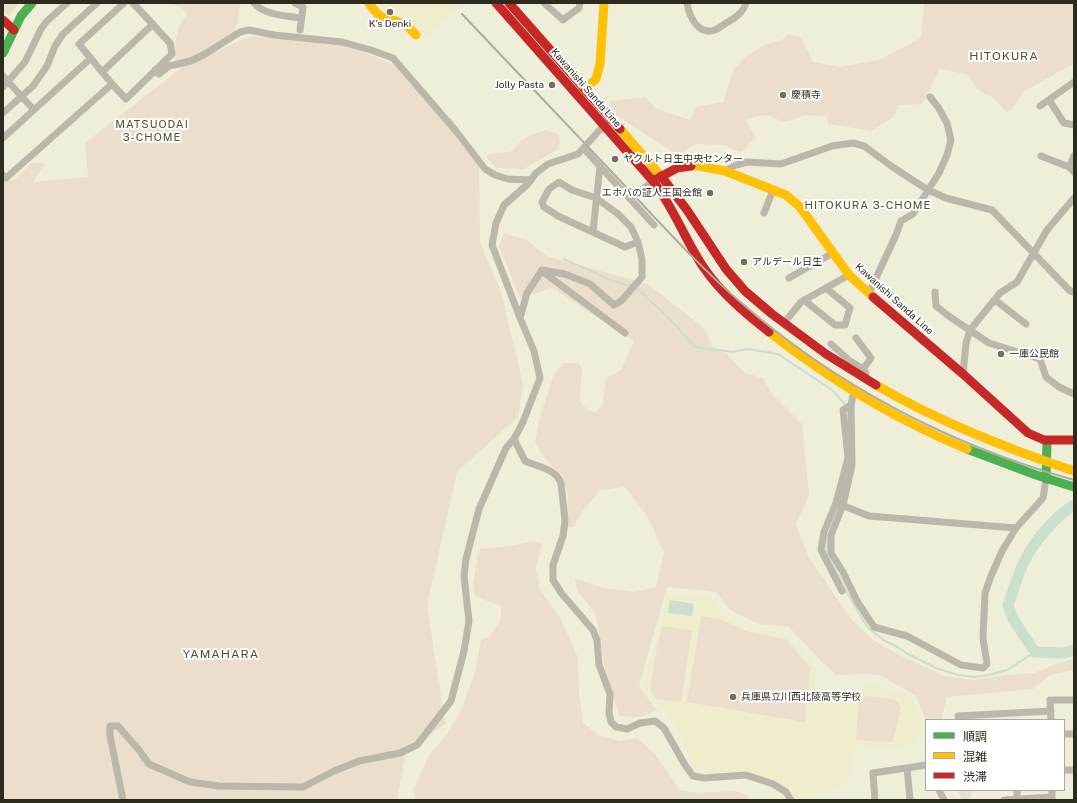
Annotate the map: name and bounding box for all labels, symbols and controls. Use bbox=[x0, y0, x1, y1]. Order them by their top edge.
marker: K's Denki bbox=[385, 7, 395, 17]
place label: K's Denki bbox=[369, 18, 411, 30]
street label: Kawanishi Sanda Line bbox=[548, 46, 624, 130]
district label: HITOKURA bbox=[969, 49, 1039, 63]
place label: Jolly Pasta bbox=[495, 79, 544, 91]
marker: Jolly Pasta bbox=[547, 80, 557, 90]
place label: 慶積寺 bbox=[791, 89, 821, 101]
marker: 慶積寺 bbox=[778, 90, 788, 100]
district label: MATSUODAI 3-CHOME bbox=[115, 118, 189, 144]
place label: ヤクルト日生中央センター bbox=[623, 153, 743, 165]
marker: ヤクルト日生中央センター bbox=[610, 154, 620, 164]
place label: エホバの証人王国会館 bbox=[602, 187, 702, 199]
marker: エホバの証人王国会館 bbox=[705, 188, 715, 198]
district label: HITOKURA 3-CHOME bbox=[805, 199, 931, 213]
place label: アルデール日生 bbox=[752, 256, 822, 268]
marker: アルデール日生 bbox=[739, 257, 749, 267]
street label: Kawanishi Sanda Line bbox=[852, 261, 936, 337]
place label: 一庫公民館 bbox=[1009, 348, 1059, 360]
marker: 一庫公民館 bbox=[996, 349, 1006, 359]
district label: YAMAHARA bbox=[183, 647, 259, 661]
place label: 兵庫県立川西北陵高等学校 bbox=[741, 691, 861, 703]
marker: 兵庫県立川西北陵高等学校 bbox=[728, 692, 738, 702]
legend bbox=[925, 719, 1065, 791]
text: 順調 bbox=[963, 730, 987, 744]
text: 混雑 bbox=[963, 750, 987, 764]
text: 渋滞 bbox=[963, 770, 987, 784]

